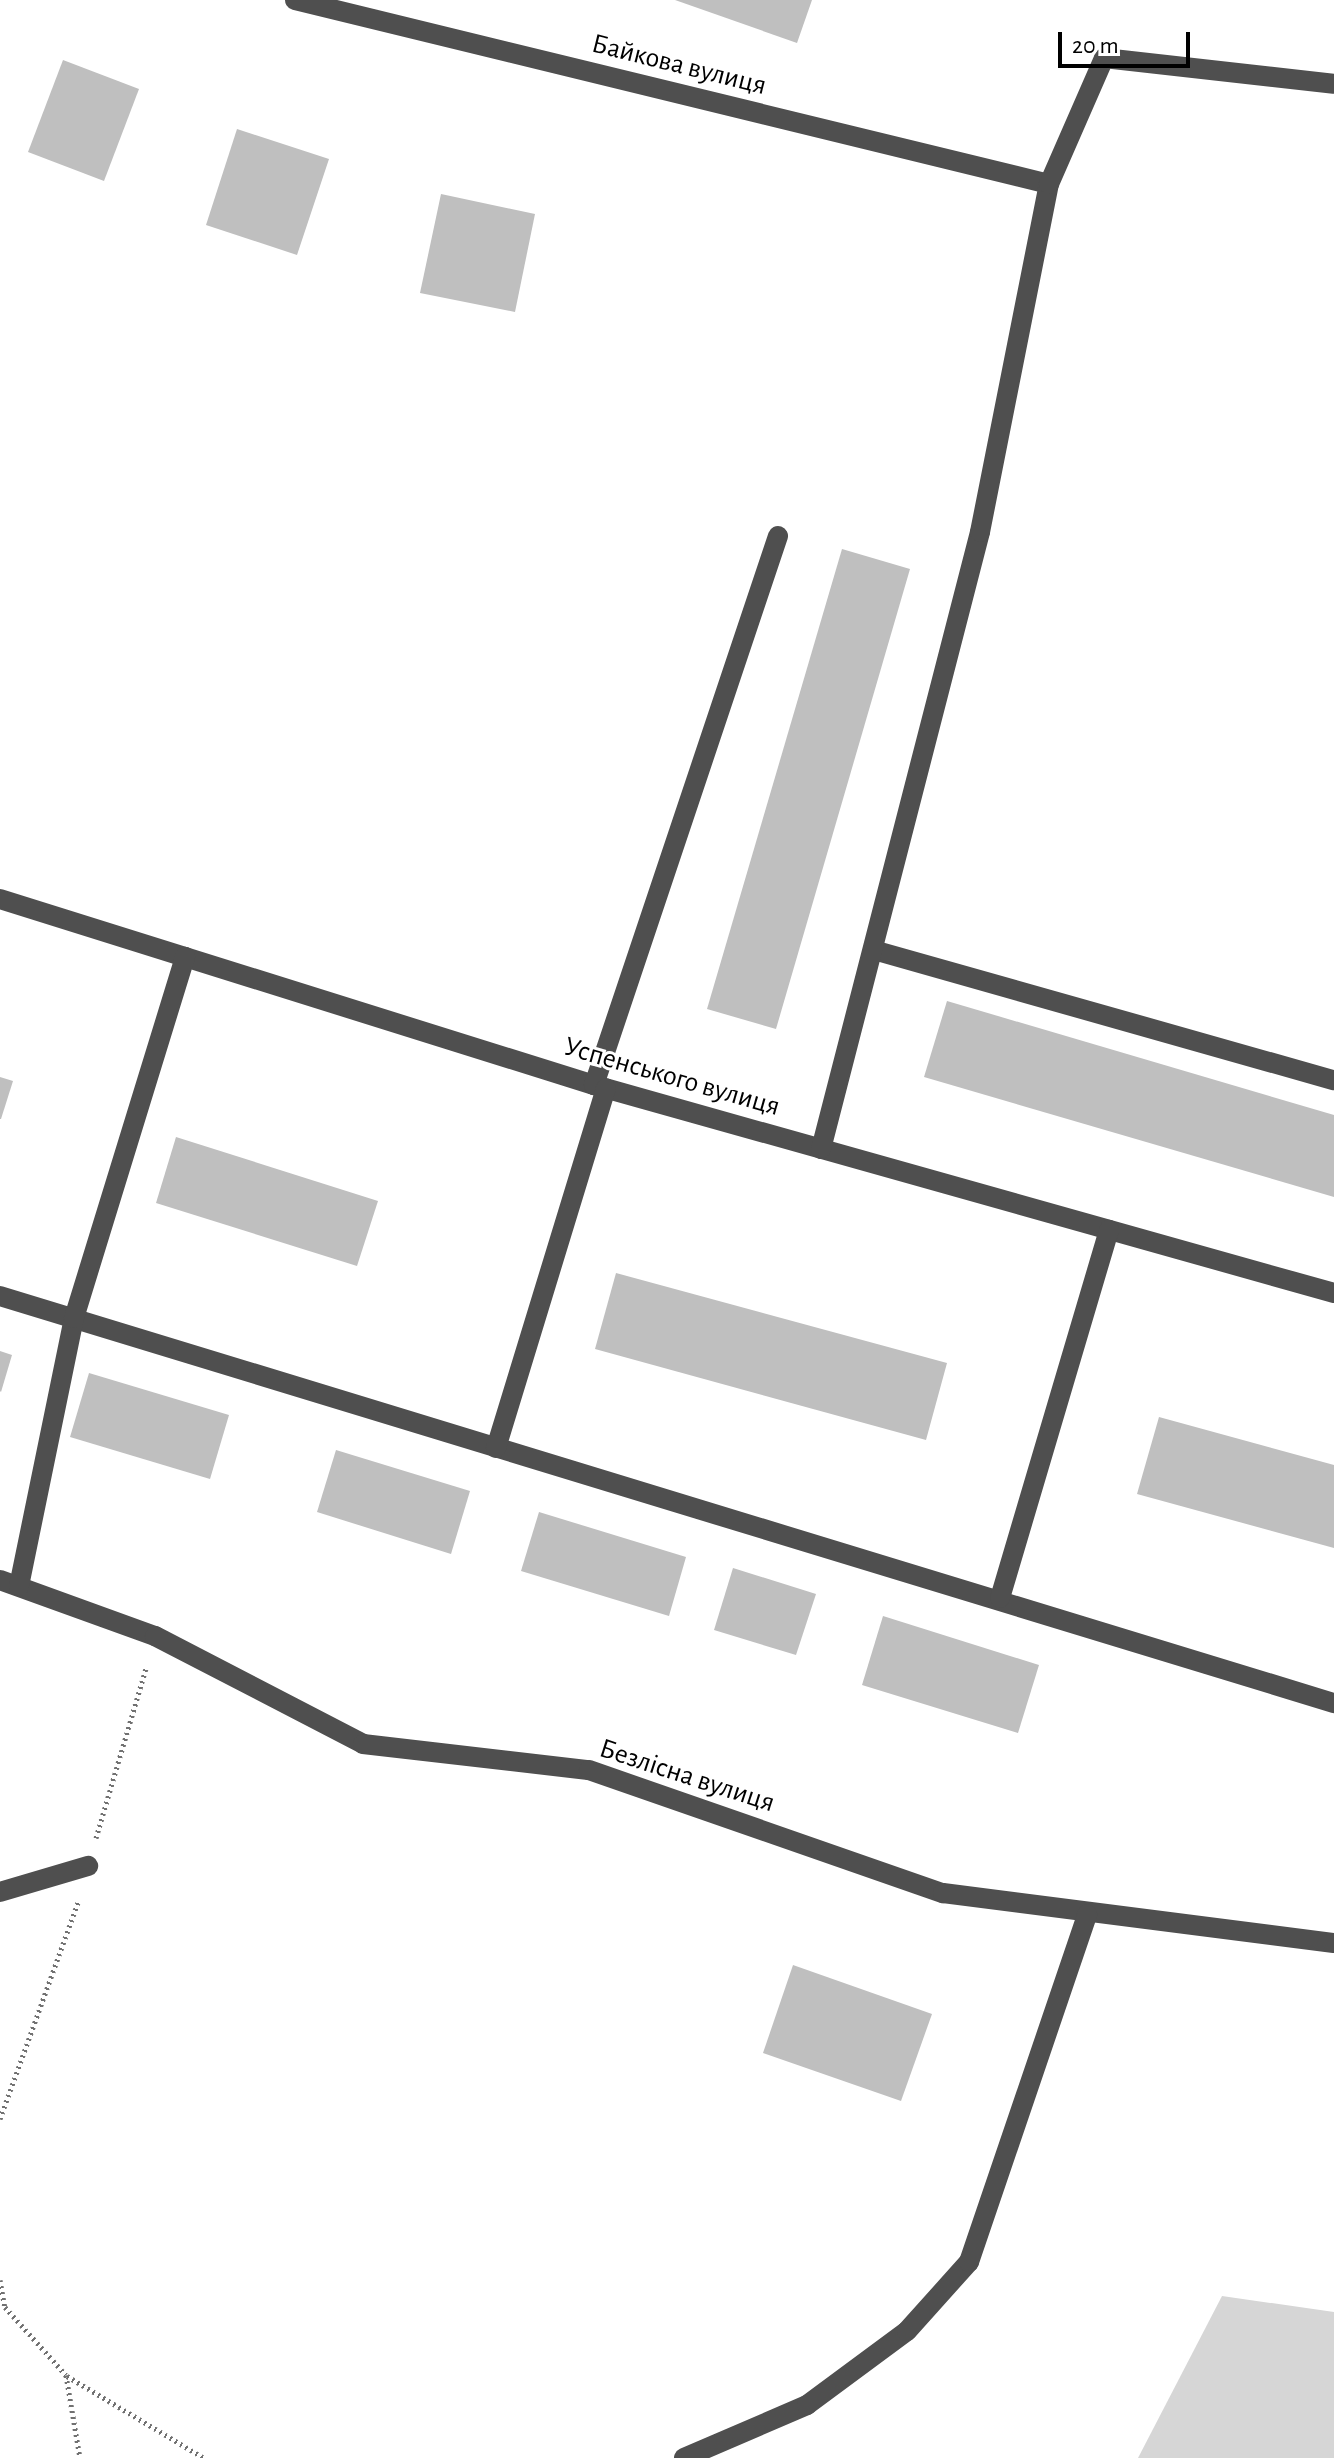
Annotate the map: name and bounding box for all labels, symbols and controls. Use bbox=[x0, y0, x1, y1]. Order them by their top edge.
scale bar bbox=[1062, 16, 1194, 66]
street label: Байкова вулиця bbox=[588, 27, 770, 103]
text: 20 m bbox=[1072, 34, 1119, 58]
street label: Успенського вулиця bbox=[560, 1030, 784, 1124]
street label: Безлісна вулиця bbox=[595, 1732, 779, 1820]

